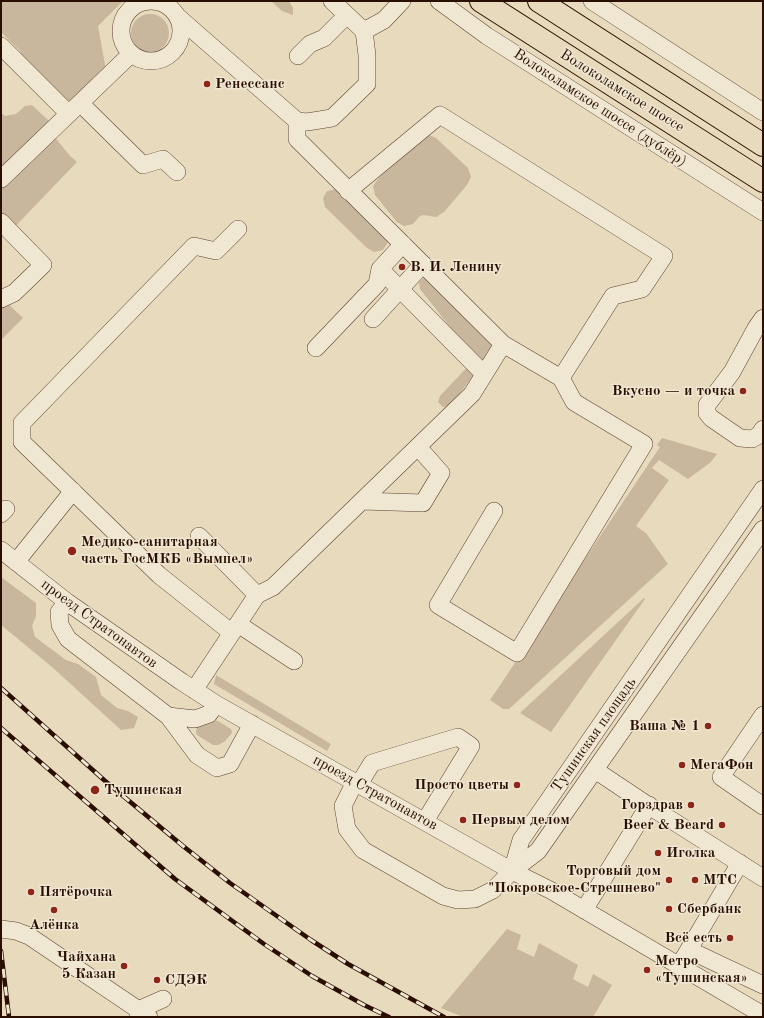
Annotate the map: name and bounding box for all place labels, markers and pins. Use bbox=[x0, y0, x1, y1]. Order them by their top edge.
place label: Ренессанс bbox=[215, 75, 285, 93]
marker: Ренессанс bbox=[202, 79, 212, 89]
place label: В. И. Ленину bbox=[410, 258, 502, 276]
marker: В. И. Ленину bbox=[397, 262, 407, 272]
place label: Вкусно — и точка bbox=[612, 382, 735, 400]
marker: Вкусно — и точка bbox=[738, 386, 748, 396]
place label: Медико-санитарная часть ГосМКБ «Вымпел» bbox=[81, 533, 253, 568]
marker: Медико-санитарная часть ГосМКБ «Вымпел» bbox=[66, 545, 78, 557]
place label: Ваша № 1 bbox=[629, 717, 700, 735]
marker: Ваша № 1 bbox=[703, 721, 713, 731]
place label: МегаФон bbox=[690, 756, 754, 774]
marker: МегаФон bbox=[677, 760, 687, 770]
place label: Просто цветы bbox=[414, 776, 509, 794]
marker: Просто цветы bbox=[512, 780, 522, 790]
place label: Тушинская bbox=[104, 781, 182, 799]
marker: Тушинская bbox=[89, 784, 101, 796]
place label: Горздрав bbox=[621, 796, 683, 814]
marker: Горздрав bbox=[686, 800, 696, 810]
place label: Первым делом bbox=[471, 811, 570, 829]
marker: Первым делом bbox=[458, 815, 468, 825]
place label: Beer & Beard bbox=[623, 816, 714, 834]
marker: Beer & Beard bbox=[717, 820, 727, 830]
place label: Иголка bbox=[666, 844, 715, 862]
marker: Иголка bbox=[653, 848, 663, 858]
place label: Торговый дом "Покровское-Стрешнево" bbox=[488, 862, 661, 897]
place label: МТС bbox=[703, 871, 737, 889]
marker: Торговый дом "Покровское-Стрешнево" bbox=[664, 875, 674, 885]
marker: МТС bbox=[690, 875, 700, 885]
place label: Пятёрочка bbox=[39, 883, 113, 901]
marker: Пятёрочка bbox=[26, 887, 36, 897]
place label: Сбербанк bbox=[677, 900, 741, 918]
marker: Сбербанк bbox=[664, 904, 674, 914]
marker: Алёнка bbox=[49, 905, 59, 915]
place label: Алёнка bbox=[29, 916, 79, 934]
place label: Всё есть bbox=[664, 929, 722, 947]
marker: Всё есть bbox=[725, 933, 735, 943]
place label: Чайхана 5 Казан bbox=[56, 948, 116, 983]
place label: Метро «Тушинская» bbox=[655, 952, 748, 987]
marker: Чайхана 5 Казан bbox=[119, 961, 129, 971]
marker: Метро «Тушинская» bbox=[642, 965, 652, 975]
place label: СДЭК bbox=[165, 971, 207, 989]
marker: СДЭК bbox=[152, 975, 162, 985]

